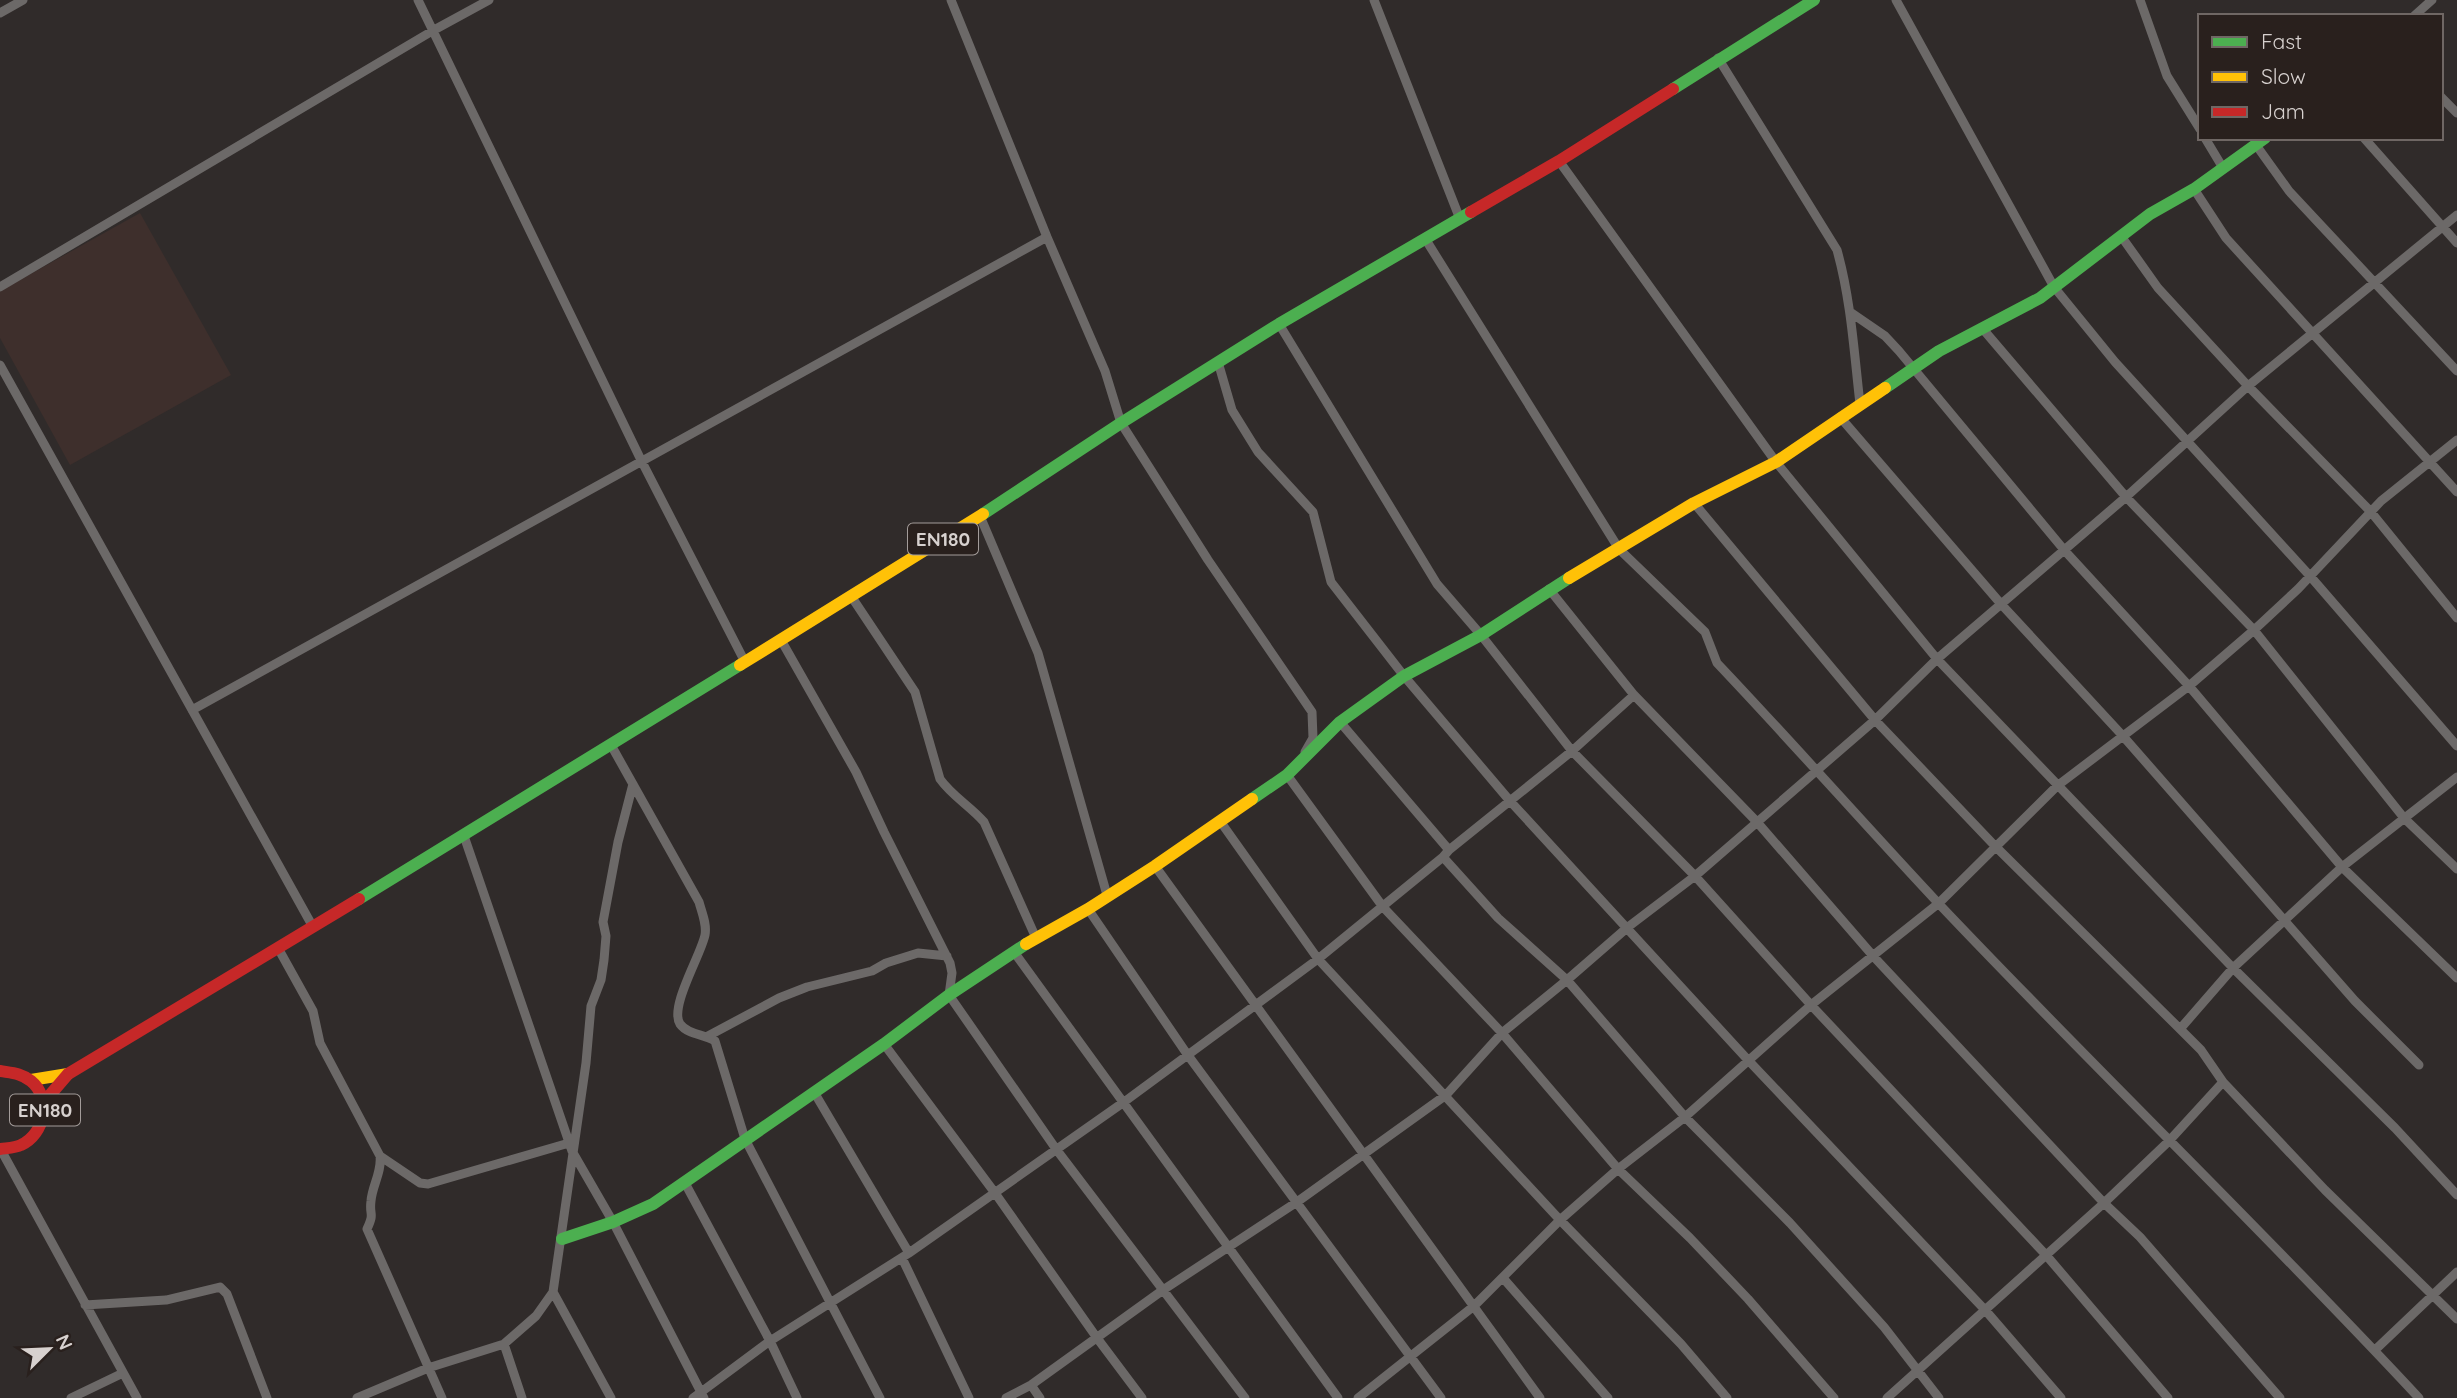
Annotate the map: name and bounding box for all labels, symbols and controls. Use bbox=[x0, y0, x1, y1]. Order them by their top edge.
legend bbox=[2198, 14, 2443, 140]
text: Fast bbox=[2261, 28, 2302, 54]
text: Slow bbox=[2261, 63, 2306, 89]
text: Jam bbox=[2261, 98, 2305, 124]
road number: EN180 bbox=[908, 524, 978, 554]
road number: EN180 bbox=[10, 1094, 80, 1126]
north arrow bbox=[14, 1314, 84, 1384]
text: N bbox=[51, 1331, 78, 1353]

